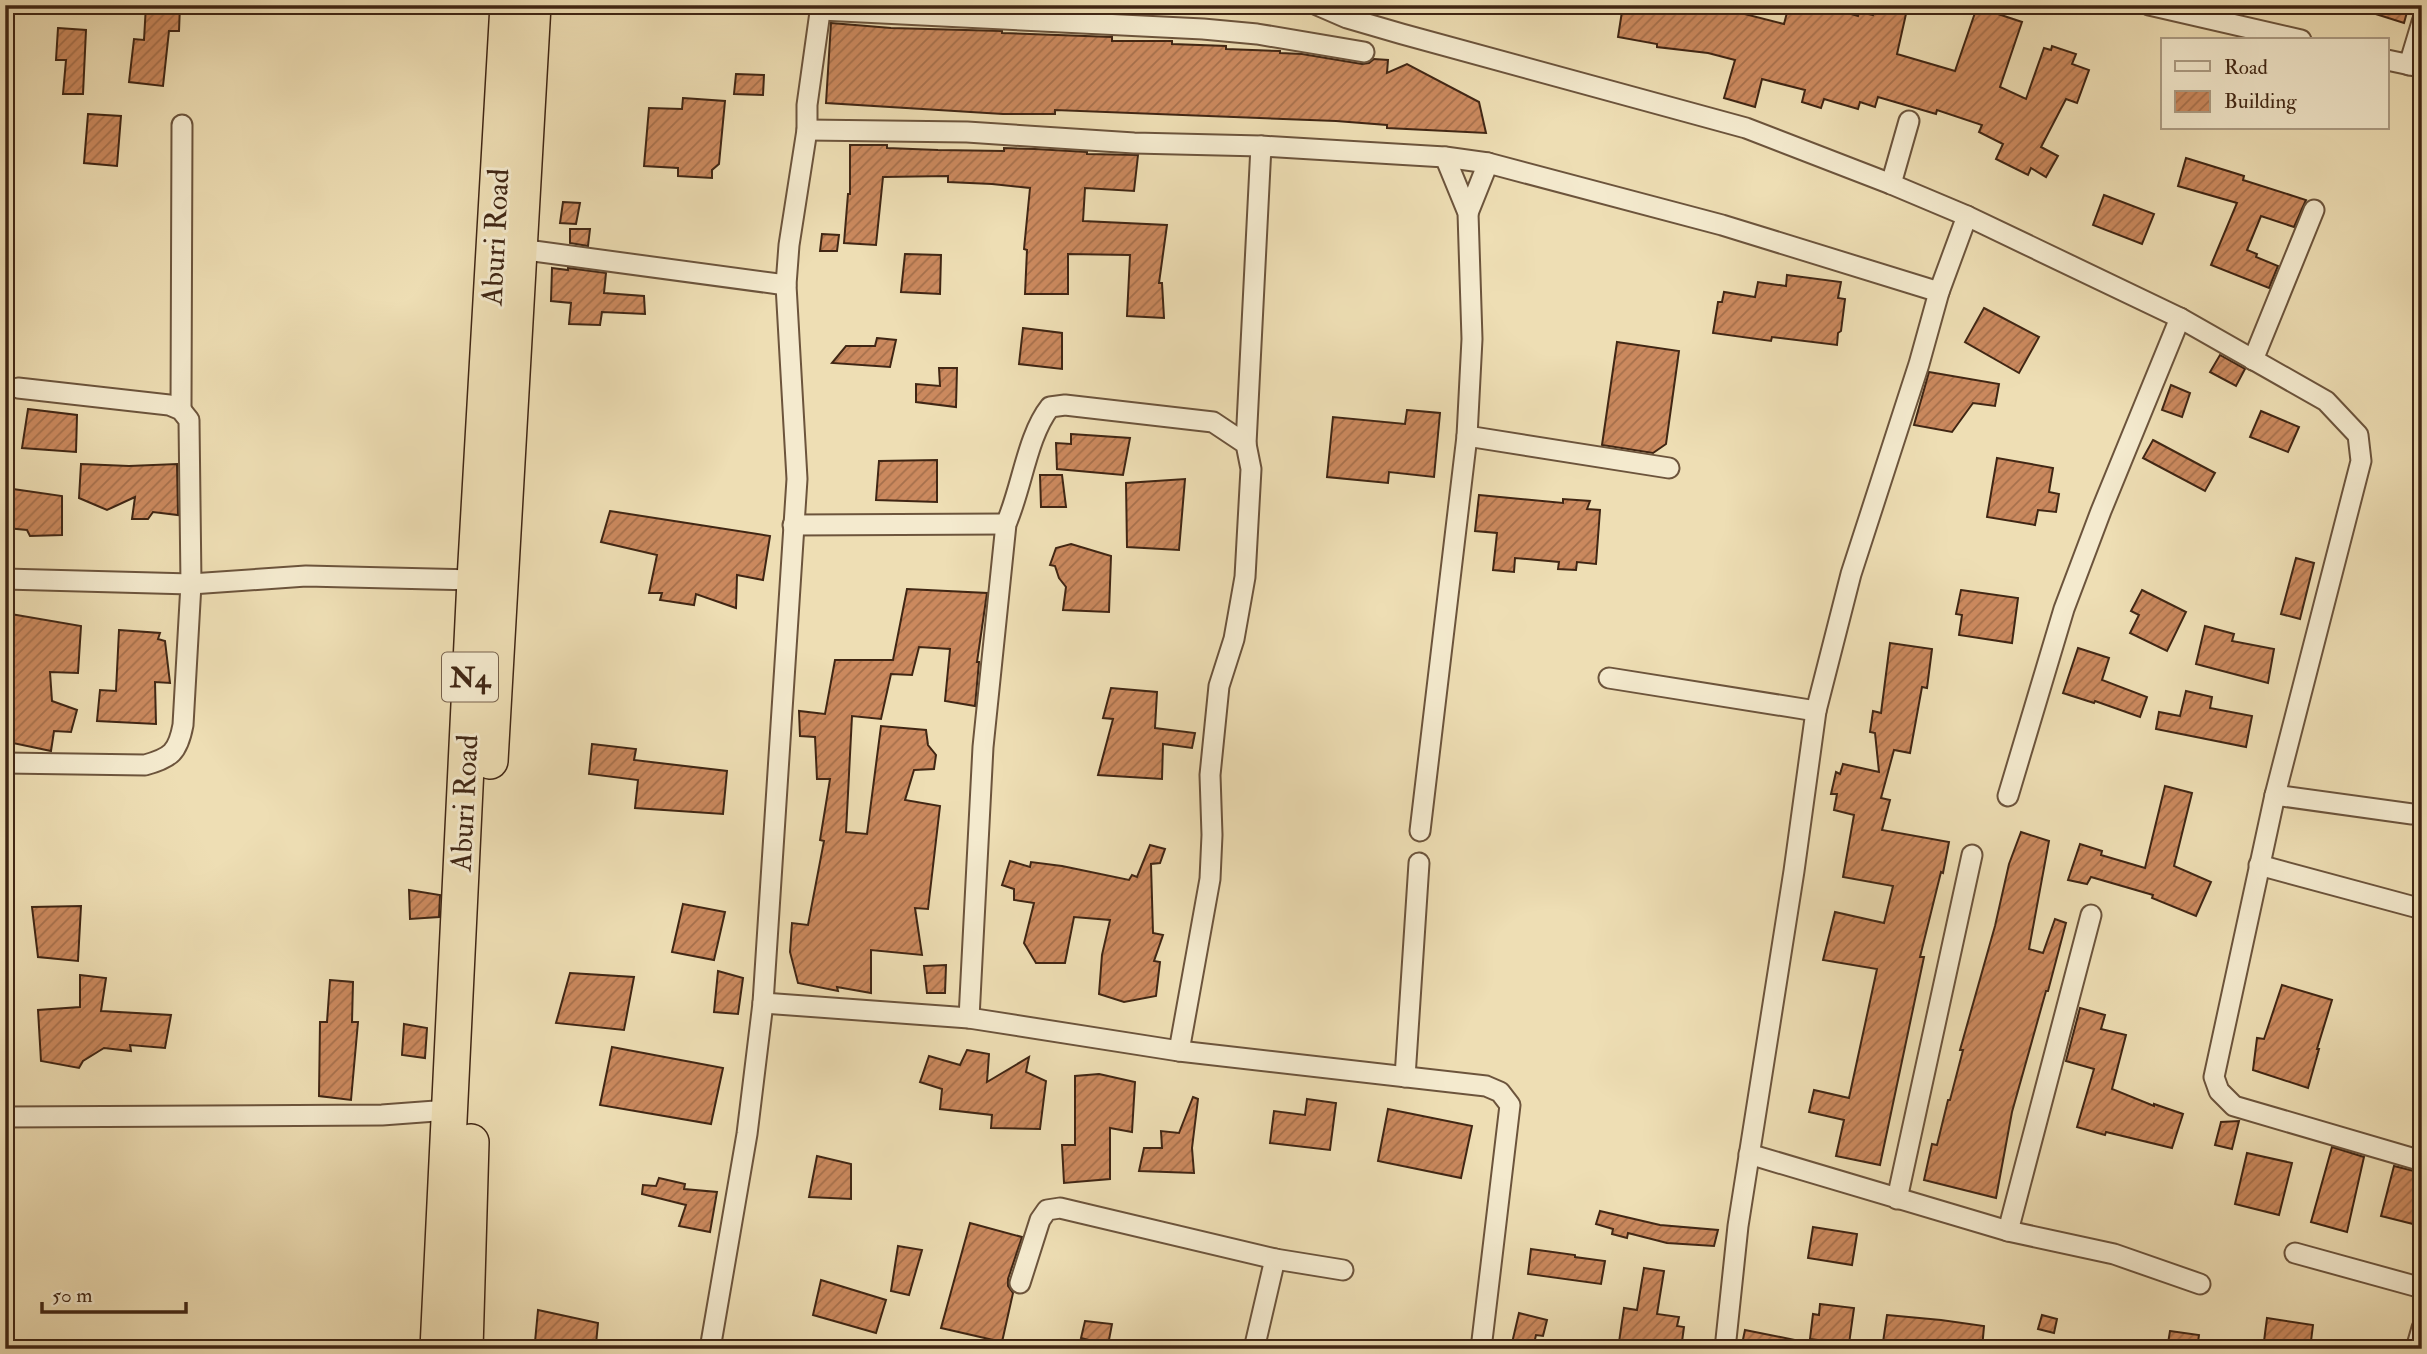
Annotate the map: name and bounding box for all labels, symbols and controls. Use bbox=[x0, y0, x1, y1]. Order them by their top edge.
legend bbox=[2161, 38, 2388, 130]
text: Road bbox=[2224, 54, 2269, 81]
text: Building bbox=[2224, 88, 2297, 115]
street label: Aburi Road bbox=[473, 167, 518, 308]
road number: N4 bbox=[442, 652, 498, 702]
street label: Aburi Road bbox=[442, 733, 487, 874]
scale bar bbox=[42, 1270, 186, 1314]
text: 50 m bbox=[52, 1282, 93, 1309]

